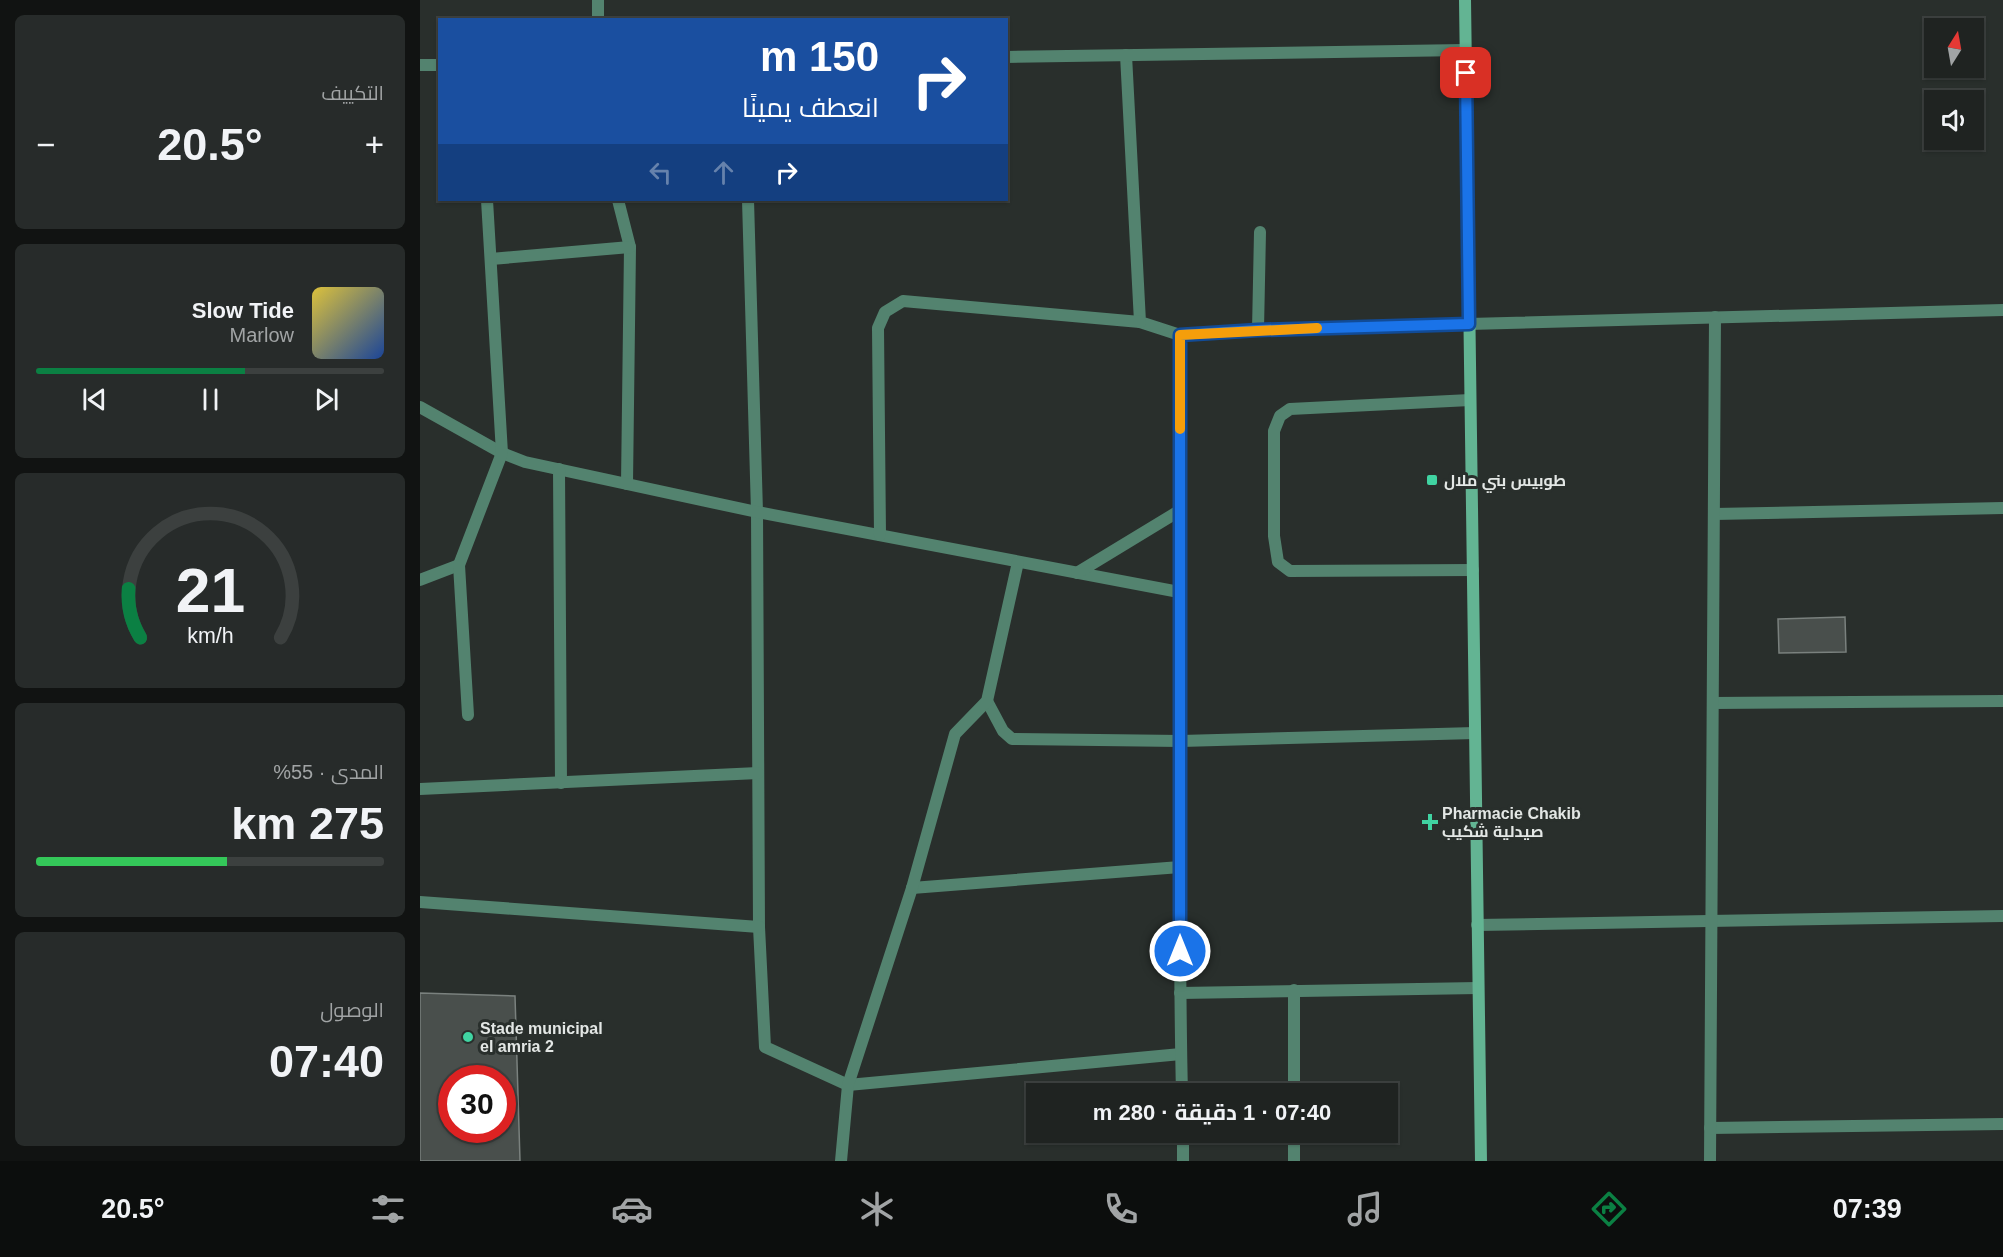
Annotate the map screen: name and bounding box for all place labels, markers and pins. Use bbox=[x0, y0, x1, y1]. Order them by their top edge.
pin bbox=[1440, 47, 1491, 98]
place label: طوبيس بني ملال bbox=[1444, 472, 1566, 493]
marker: طوبيس بني ملال bbox=[1425, 473, 1439, 487]
place label: Pharmacie Chakib صيدلية شكيب bbox=[1442, 805, 1581, 840]
marker: Pharmacie Chakib صيدلية شكيب bbox=[1423, 815, 1437, 829]
place label: Stade municipal el amria 2 bbox=[480, 1020, 603, 1055]
marker: Stade municipal el amria 2 bbox=[461, 1030, 475, 1044]

